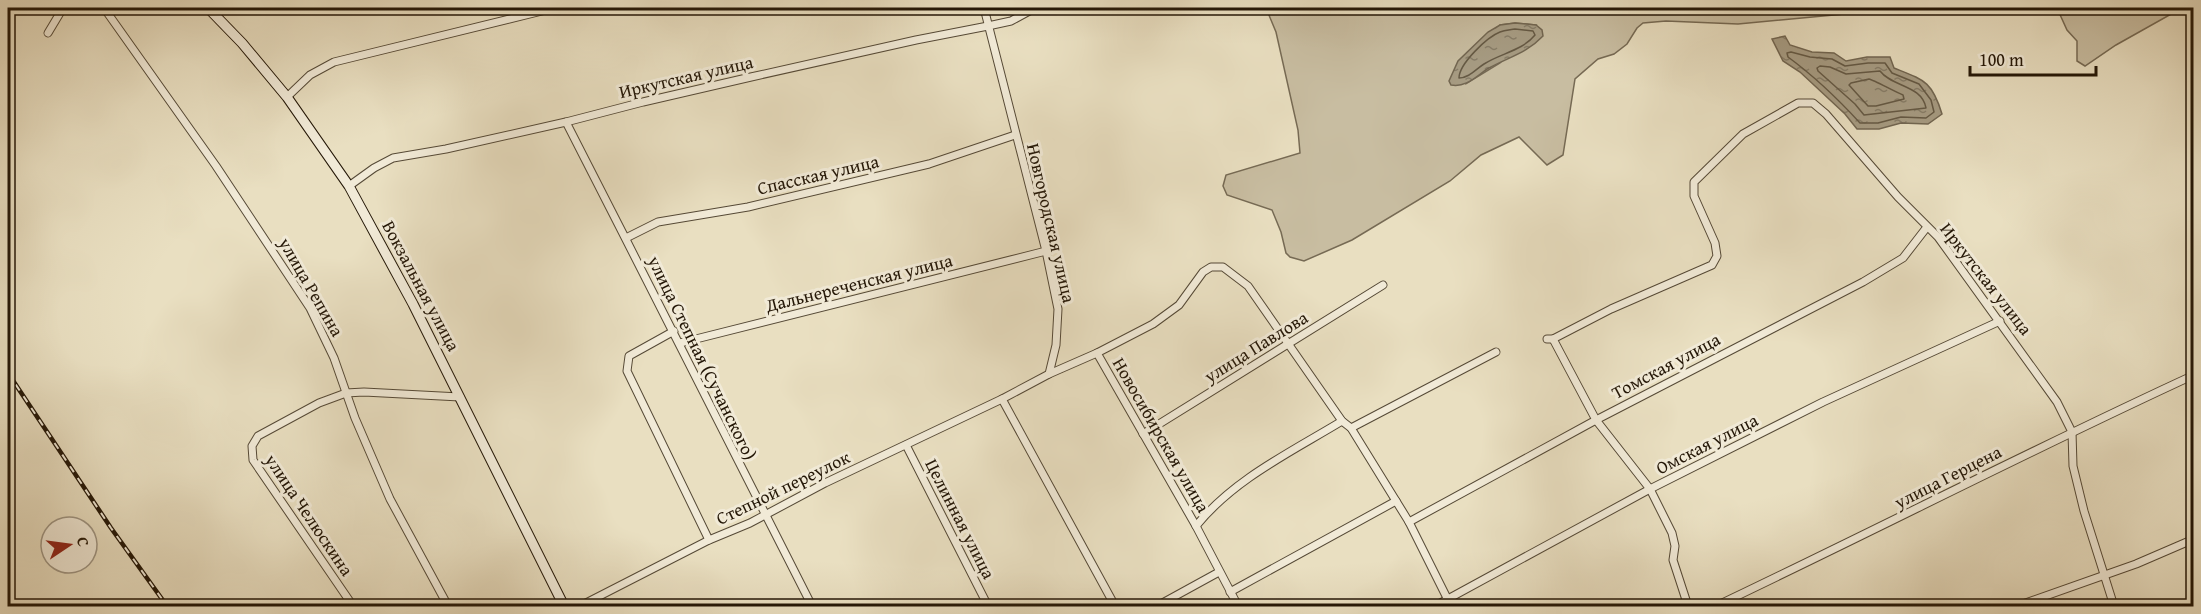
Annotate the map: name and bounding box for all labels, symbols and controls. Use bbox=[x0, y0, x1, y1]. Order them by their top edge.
scale bar bbox=[1970, 39, 2096, 77]
text: 100 m bbox=[1979, 46, 2024, 73]
street label: Иркутская улица bbox=[616, 48, 756, 105]
street label: Новгородская улица bbox=[1020, 140, 1083, 306]
street label: Спасская улица bbox=[754, 147, 882, 202]
street label: Вокзальная улица bbox=[376, 216, 467, 356]
street label: Иркутская улица bbox=[1934, 216, 2039, 341]
street label: улица Репина bbox=[272, 231, 351, 342]
street label: Дальнереченская улица bbox=[762, 246, 956, 319]
street label: улица Степная (Сучанского) bbox=[641, 250, 764, 464]
street label: улица Павлова bbox=[1198, 304, 1313, 390]
street label: Томская улица bbox=[1607, 325, 1725, 406]
street label: Новосибирская улица bbox=[1106, 352, 1217, 518]
street label: Омская улица bbox=[1651, 406, 1763, 481]
street label: улица Герцена bbox=[1889, 438, 2006, 516]
street label: Степной переулок bbox=[711, 443, 855, 532]
street label: улица Челюскина bbox=[258, 447, 361, 582]
street label: Целинная улица bbox=[919, 454, 1003, 584]
north arrow bbox=[39, 515, 99, 575]
text: С bbox=[71, 535, 96, 549]

